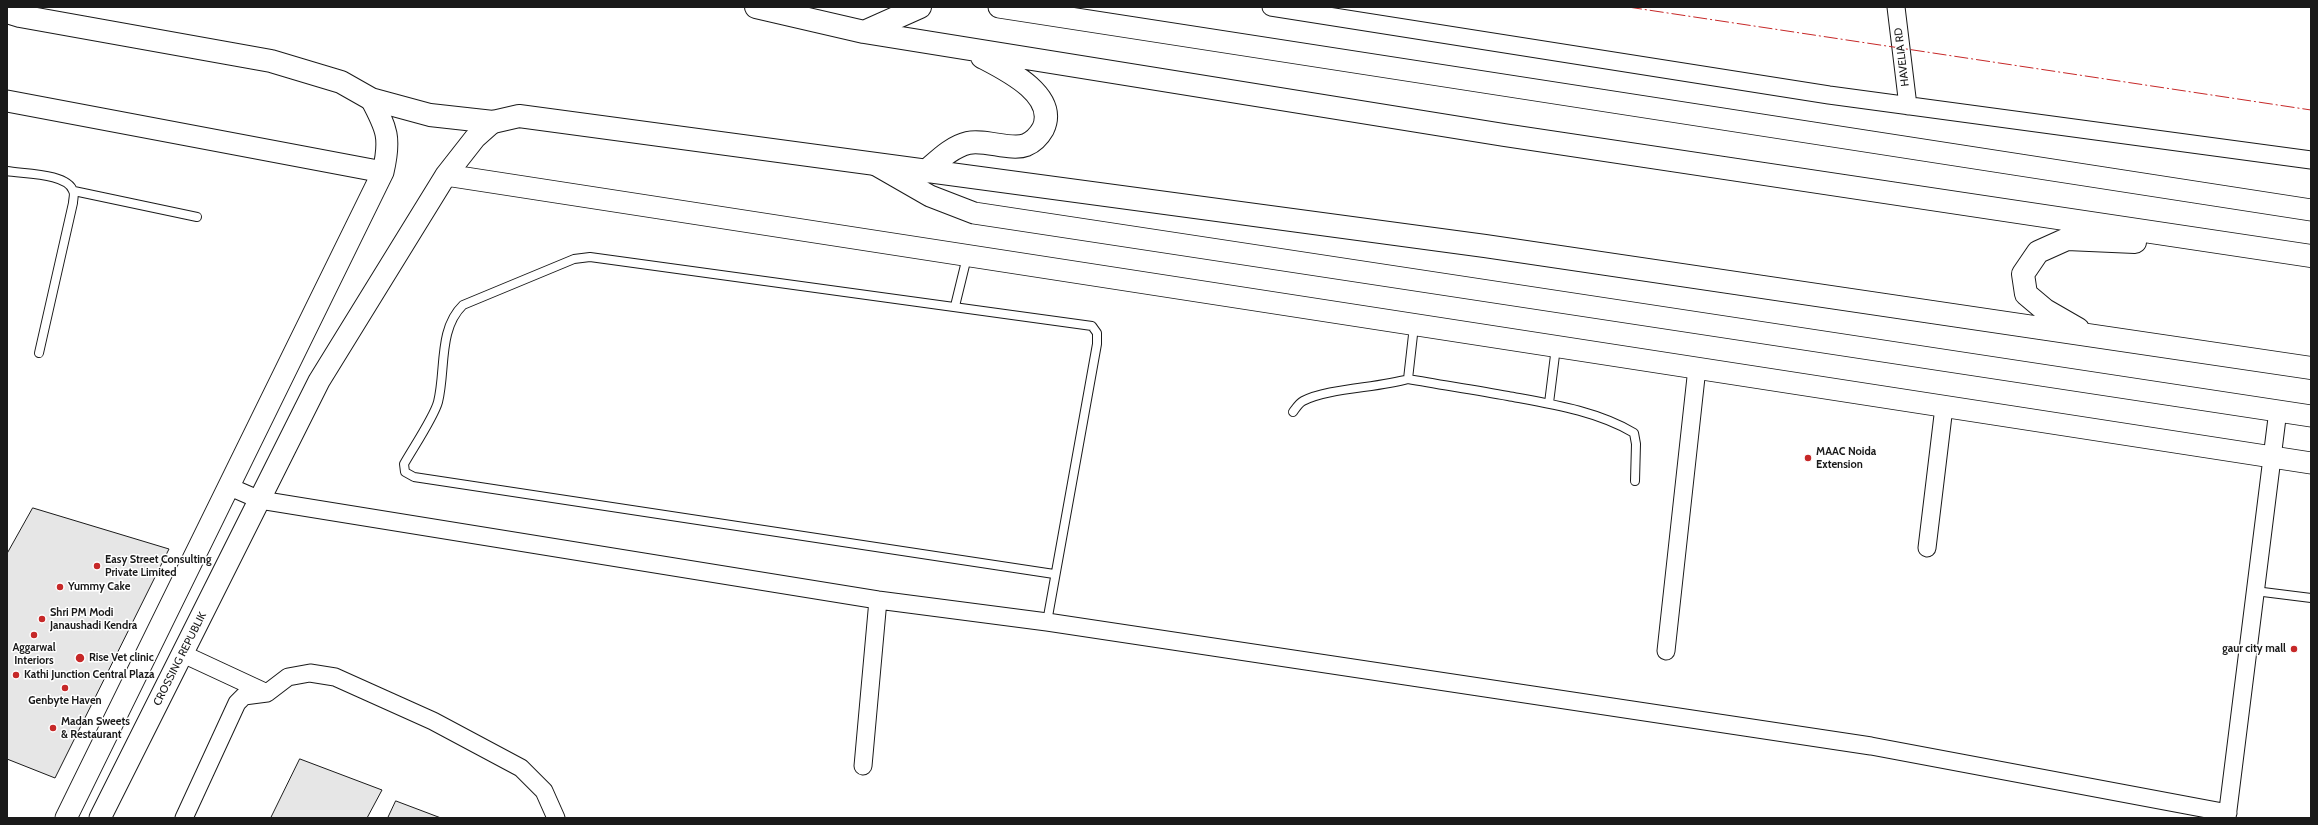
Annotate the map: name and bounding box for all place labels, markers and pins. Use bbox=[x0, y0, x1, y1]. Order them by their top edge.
place label: MAAC Noida Extension bbox=[1816, 445, 1876, 471]
marker: MAAC Noida Extension bbox=[1803, 453, 1813, 463]
place label: Easy Street Consulting Private Limited bbox=[105, 553, 211, 579]
marker: Easy Street Consulting Private Limited bbox=[92, 561, 102, 571]
place label: Yummy Cake bbox=[68, 580, 130, 594]
marker: Yummy Cake bbox=[55, 582, 65, 592]
place label: Shri PM Modi Janaushadi Kendra bbox=[50, 606, 137, 632]
marker: Shri PM Modi Janaushadi Kendra bbox=[37, 614, 47, 624]
marker: Aggarwal Interiors bbox=[29, 630, 39, 640]
place label: Aggarwal Interiors bbox=[12, 641, 56, 667]
place label: gaur city mall bbox=[2222, 642, 2286, 656]
marker: gaur city mall bbox=[2289, 644, 2299, 654]
place label: Rise Vet clinic bbox=[89, 651, 154, 665]
marker: Rise Vet clinic bbox=[74, 652, 86, 664]
place label: Kathi Junction Central Plaza bbox=[24, 668, 155, 682]
marker: Kathi Junction Central Plaza bbox=[11, 670, 21, 680]
marker: Genbyte Haven bbox=[60, 683, 70, 693]
place label: Genbyte Haven bbox=[28, 694, 102, 708]
place label: Madan Sweets & Restaurant bbox=[61, 715, 130, 741]
marker: Madan Sweets & Restaurant bbox=[48, 723, 58, 733]

